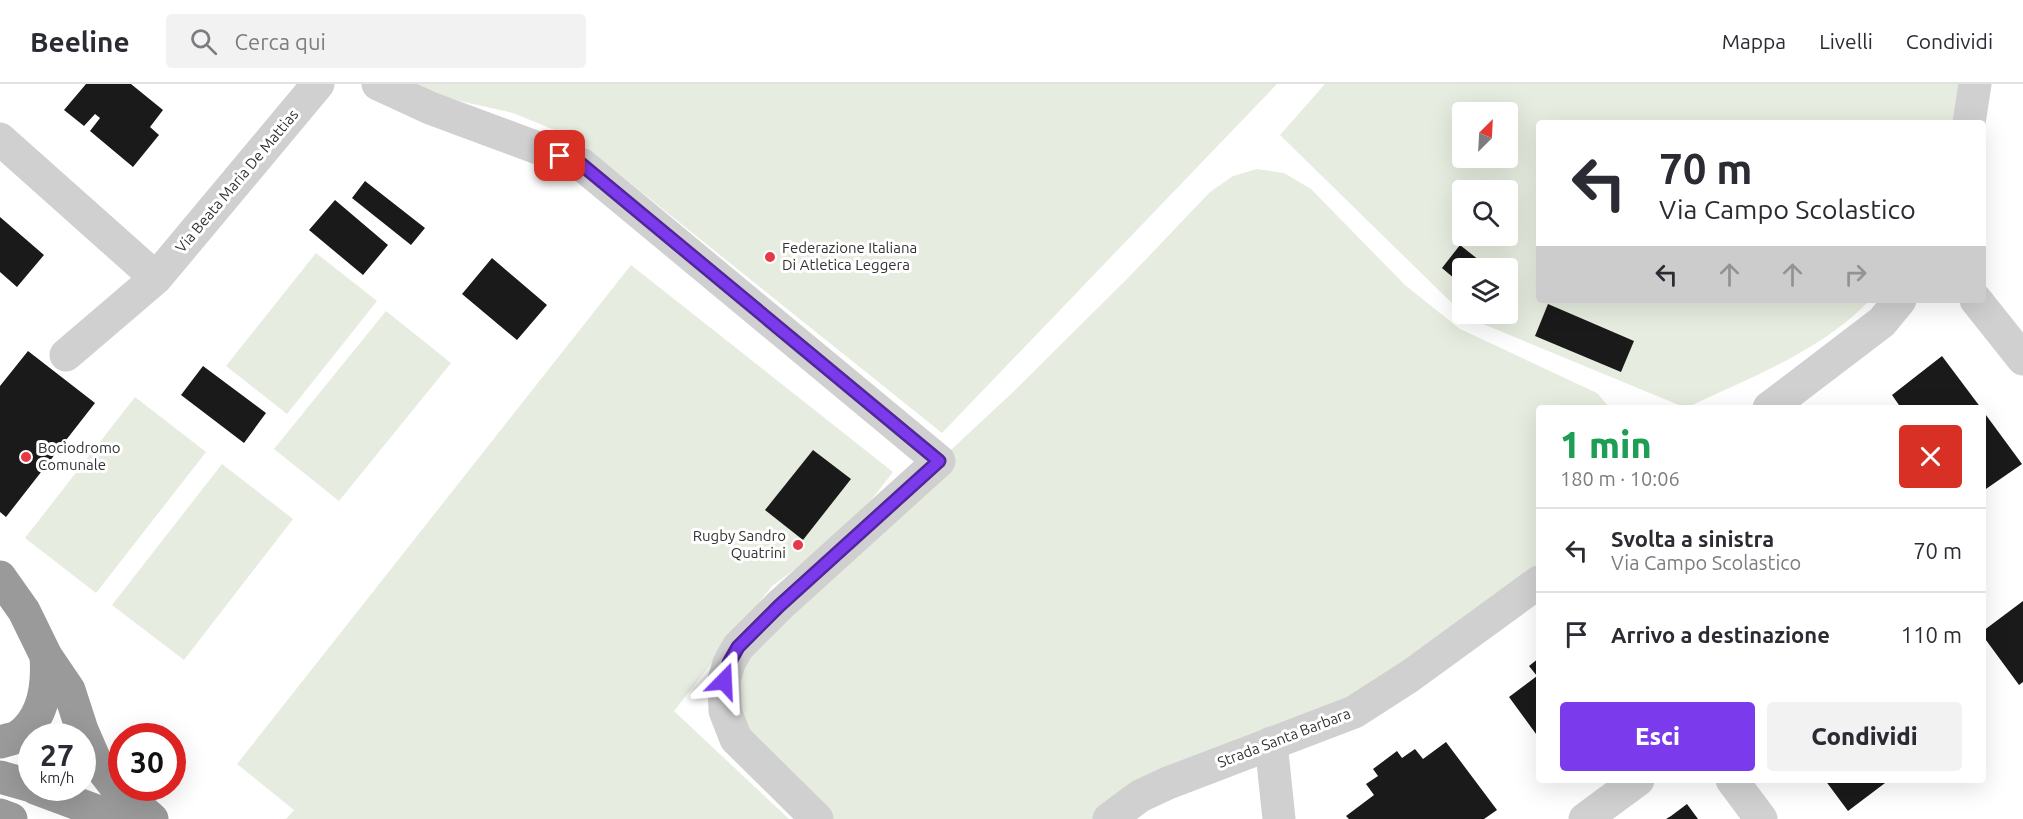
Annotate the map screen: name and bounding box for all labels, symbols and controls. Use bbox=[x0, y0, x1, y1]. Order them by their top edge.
search box bbox=[166, 14, 586, 68]
icon: search bbox=[187, 25, 220, 58]
text: Beeline bbox=[30, 26, 130, 57]
text: Cerca qui bbox=[235, 29, 326, 54]
text: Mappa bbox=[1722, 29, 1786, 53]
text: Livelli bbox=[1819, 29, 1873, 53]
text: Condividi bbox=[1906, 29, 1993, 53]
north arrow bbox=[1452, 102, 1518, 168]
map controls bbox=[1452, 102, 1518, 324]
street label: Via Beata Maria De Mattias bbox=[172, 106, 301, 256]
pin bbox=[534, 130, 585, 181]
icon: arrive bbox=[543, 139, 576, 172]
icon: left bbox=[1560, 144, 1638, 222]
text: 70 m bbox=[1659, 145, 1753, 192]
button: search bbox=[1452, 180, 1518, 246]
text: Via Campo Scolastico bbox=[1659, 194, 1916, 224]
place label: Federazione Italiana Di Atletica Leggera bbox=[782, 239, 917, 273]
marker: Federazione Italiana Di Atletica Leggera bbox=[763, 250, 777, 264]
button: layers bbox=[1452, 258, 1518, 324]
icon: left bbox=[1650, 258, 1683, 291]
icon: ahead bbox=[1713, 258, 1746, 291]
icon: ahead bbox=[1776, 258, 1809, 291]
icon: right bbox=[1839, 258, 1872, 291]
text: 1 min bbox=[1560, 424, 1652, 465]
button: close bbox=[1899, 425, 1962, 488]
place label: Bociodromo Comunale bbox=[38, 439, 121, 473]
marker: Bociodromo Comunale bbox=[19, 450, 33, 464]
text: 180 m · 10:06 bbox=[1560, 467, 1680, 490]
text: Svolta a sinistra bbox=[1611, 526, 1774, 551]
place label: Rugby Sandro Quatrini bbox=[693, 527, 786, 561]
icon: left bbox=[1560, 534, 1593, 567]
marker: Rugby Sandro Quatrini bbox=[791, 538, 805, 552]
text: 70 m bbox=[1913, 538, 1962, 563]
text: Via Campo Scolastico bbox=[1611, 551, 1801, 574]
icon: arrive bbox=[1560, 618, 1593, 651]
text: Arrivo a destinazione bbox=[1611, 622, 1830, 647]
text: 110 m bbox=[1901, 622, 1962, 647]
position arrow bbox=[692, 649, 756, 713]
button: Esci bbox=[1560, 702, 1755, 771]
button: Condividi bbox=[1767, 702, 1962, 771]
street label: Strada Santa Barbara bbox=[1215, 704, 1353, 771]
speed limit sign: 30 bbox=[108, 723, 186, 801]
text: 27 bbox=[40, 738, 74, 772]
text: km/h bbox=[40, 769, 74, 786]

